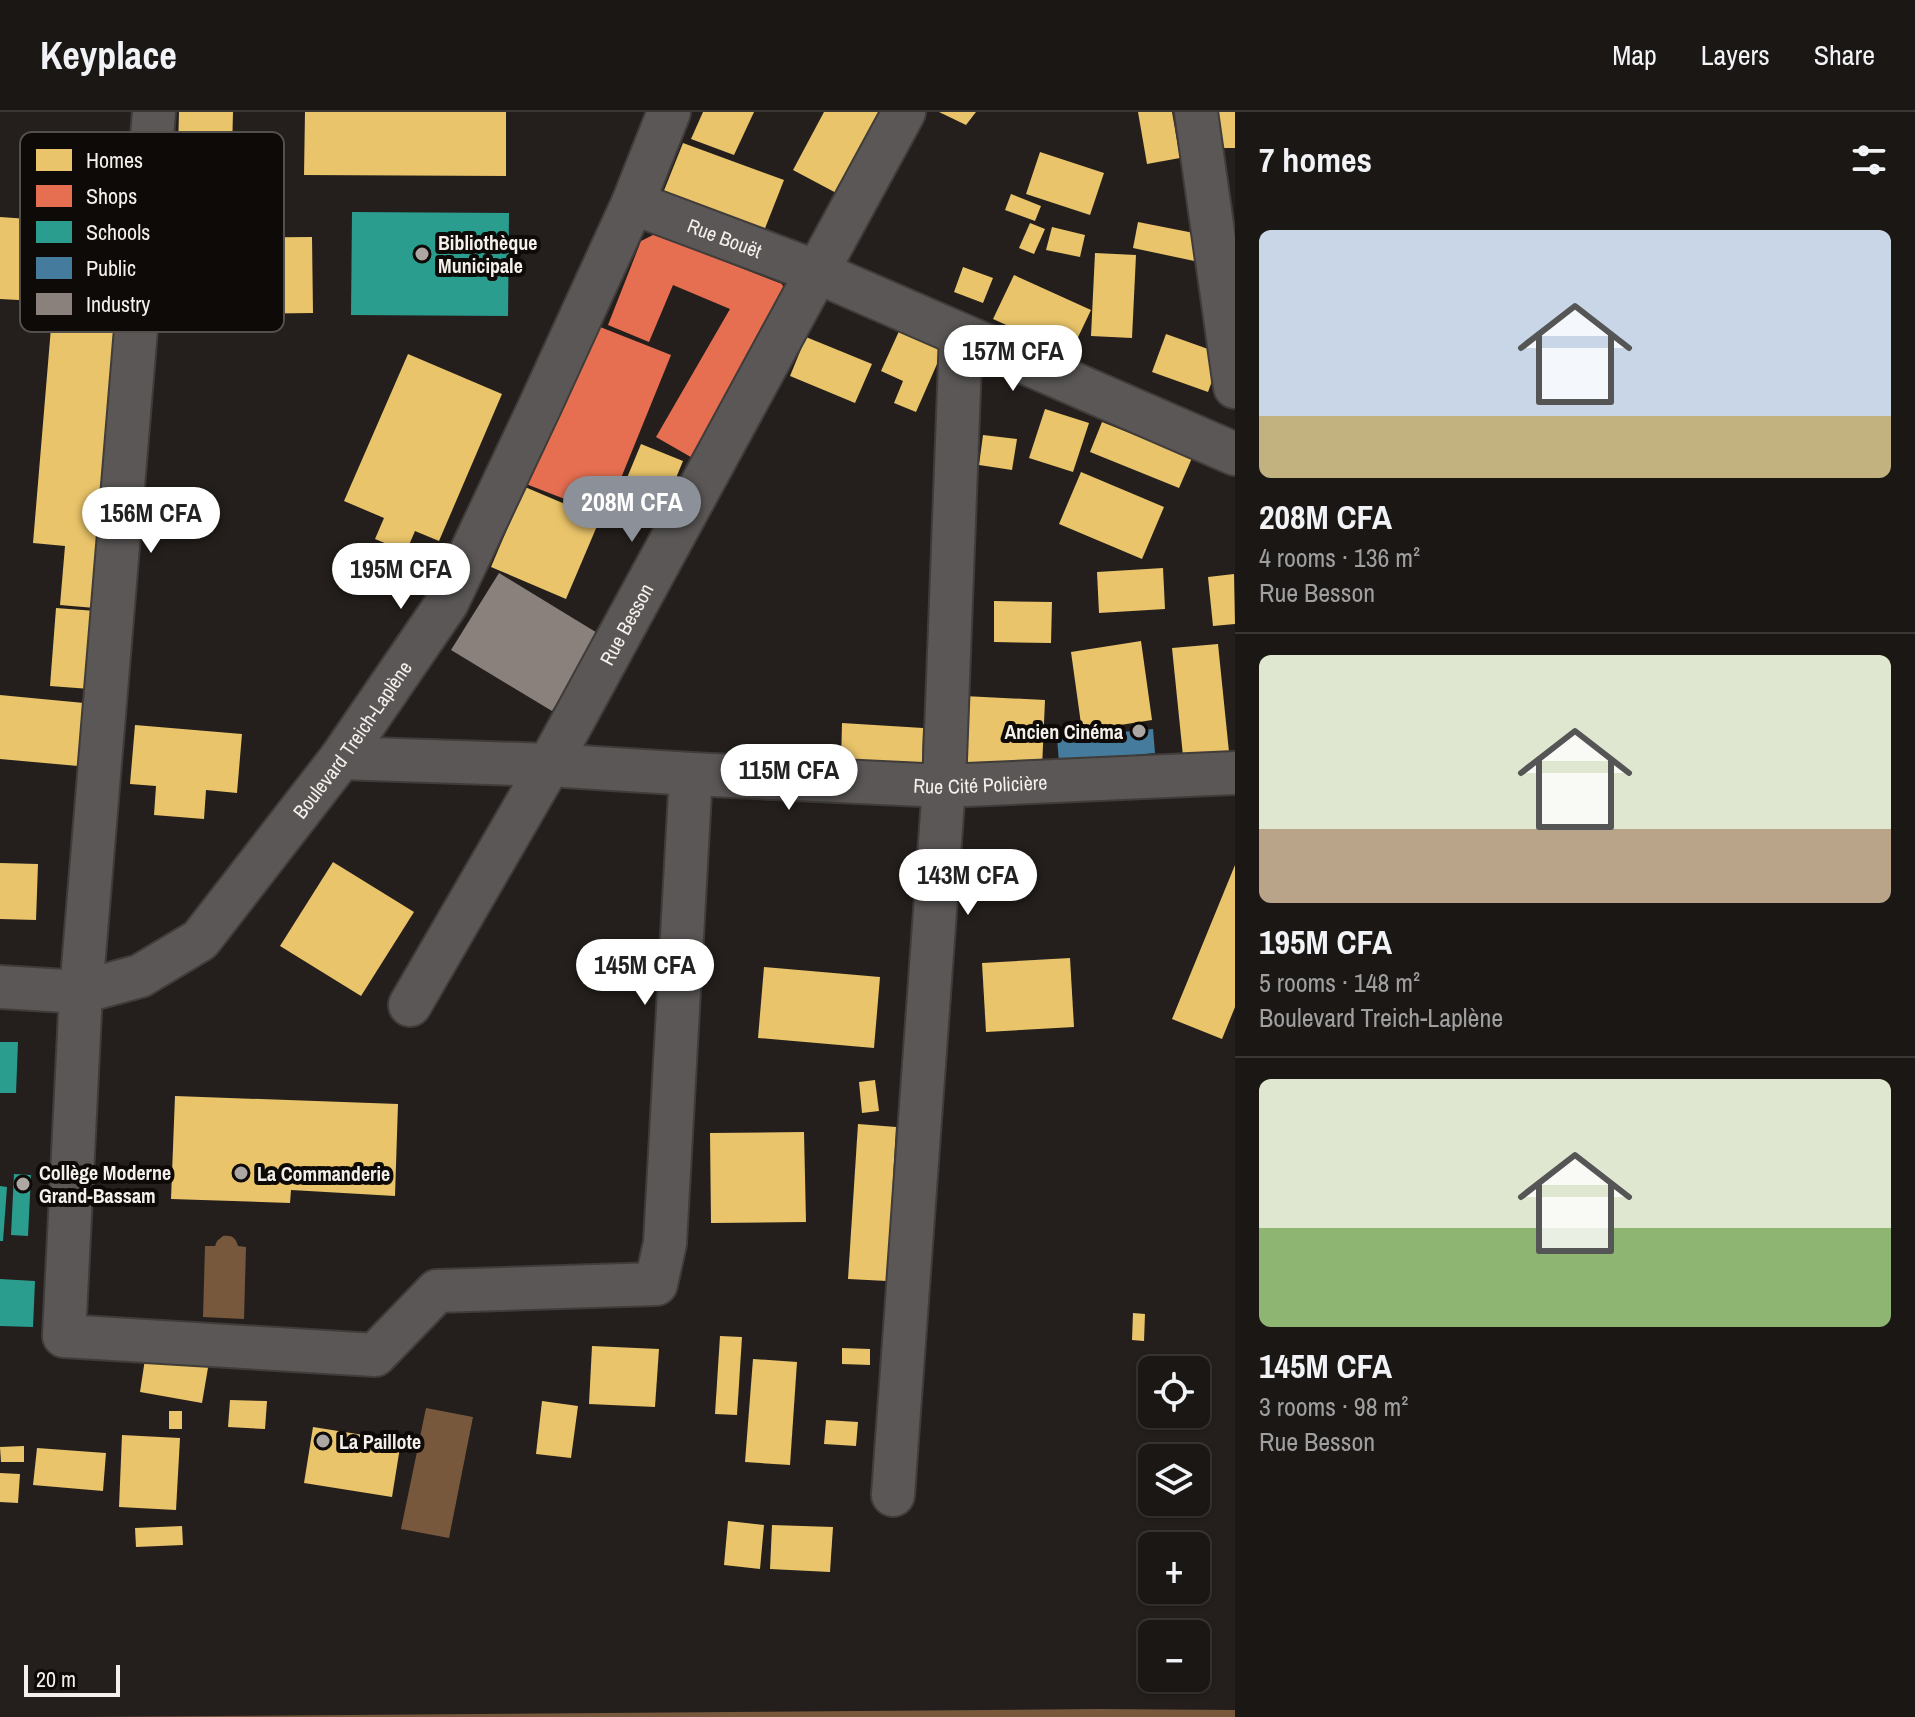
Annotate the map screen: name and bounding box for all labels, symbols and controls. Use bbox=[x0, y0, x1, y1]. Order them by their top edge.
text: Keyplace bbox=[40, 30, 177, 81]
text: Map bbox=[1612, 36, 1657, 74]
text: Layers bbox=[1701, 36, 1770, 74]
text: Share bbox=[1814, 36, 1875, 74]
legend bbox=[20, 132, 284, 332]
text: 7 homes bbox=[1259, 137, 1372, 183]
icon: filters bbox=[1847, 138, 1891, 182]
text: Homes bbox=[86, 145, 143, 175]
text: Shops bbox=[86, 181, 137, 211]
street label: Rue Bouët bbox=[684, 211, 766, 264]
text: Schools bbox=[86, 217, 150, 247]
place label: Bibliothèque Municipale bbox=[438, 229, 537, 279]
marker: Bibliothèque Municipale bbox=[413, 245, 431, 263]
text: Public bbox=[86, 253, 136, 283]
icon: home bbox=[1503, 282, 1647, 426]
text: Industry bbox=[86, 289, 150, 319]
pin: 157M CFA bbox=[930, 325, 1096, 393]
text: 157M CFA bbox=[962, 333, 1064, 368]
pin: 208M CFA bbox=[549, 476, 715, 544]
text: 208M CFA bbox=[581, 484, 683, 519]
pin: 156M CFA bbox=[68, 487, 234, 555]
text: 208M CFA bbox=[1259, 494, 1392, 540]
text: 156M CFA bbox=[100, 495, 202, 530]
text: 4 rooms · 136 m² bbox=[1259, 540, 1420, 575]
pin: 195M CFA bbox=[318, 543, 484, 611]
text: 195M CFA bbox=[350, 551, 452, 586]
text: Rue Besson bbox=[1259, 575, 1375, 610]
street label: Rue Besson bbox=[593, 578, 659, 670]
street label: Boulevard Treich-Laplène bbox=[286, 655, 417, 824]
icon: home bbox=[1503, 707, 1647, 851]
place label: Ancien Cinéma bbox=[1005, 718, 1123, 745]
marker: Ancien Cinéma bbox=[1130, 722, 1148, 740]
pin: 115M CFA bbox=[706, 744, 872, 812]
text: 115M CFA bbox=[739, 752, 839, 787]
street label: Rue Cité Policière bbox=[913, 768, 1048, 800]
pin: 143M CFA bbox=[885, 849, 1051, 917]
text: 143M CFA bbox=[917, 857, 1019, 892]
text: 195M CFA bbox=[1259, 919, 1392, 965]
pin: 145M CFA bbox=[562, 939, 728, 1007]
text: 145M CFA bbox=[594, 947, 696, 982]
text: 5 rooms · 148 m² bbox=[1259, 965, 1420, 1000]
text: Boulevard Treich-Laplène bbox=[1259, 1000, 1503, 1035]
icon: home bbox=[1503, 1131, 1647, 1275]
place label: Collège Moderne Grand-Bassam bbox=[39, 1159, 171, 1209]
place label: La Commanderie bbox=[257, 1160, 390, 1187]
marker: La Commanderie bbox=[232, 1164, 250, 1182]
marker: Collège Moderne Grand-Bassam bbox=[14, 1175, 32, 1193]
text: 145M CFA bbox=[1259, 1343, 1392, 1389]
map controls bbox=[1138, 1356, 1210, 1692]
button: locate bbox=[1138, 1356, 1210, 1428]
text: 3 rooms · 98 m² bbox=[1259, 1389, 1408, 1424]
text: Rue Besson bbox=[1259, 1424, 1375, 1459]
place label: La Paillote bbox=[339, 1428, 421, 1455]
marker: La Paillote bbox=[314, 1432, 332, 1450]
button: layers bbox=[1138, 1444, 1210, 1516]
button: + bbox=[1138, 1532, 1210, 1604]
button: − bbox=[1138, 1620, 1210, 1692]
scale bar bbox=[24, 1661, 120, 1697]
text: 20 m bbox=[36, 1664, 76, 1694]

